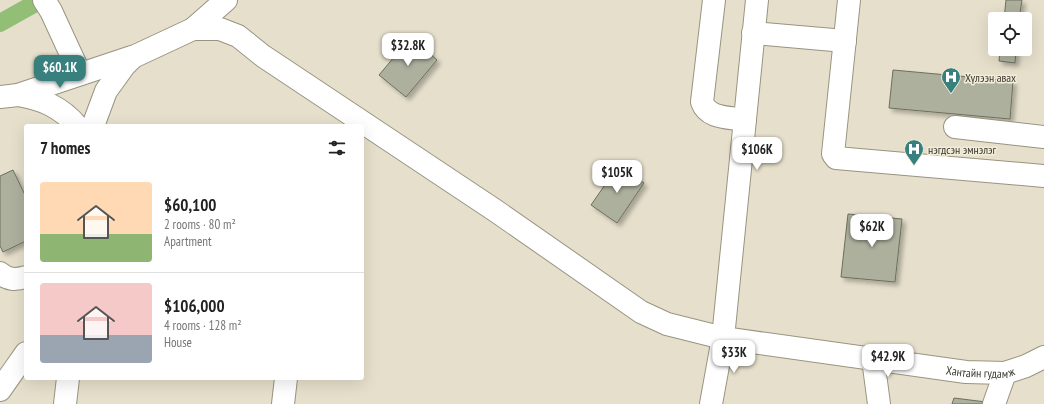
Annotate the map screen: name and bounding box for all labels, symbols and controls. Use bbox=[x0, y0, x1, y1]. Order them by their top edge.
map controls bbox=[988, 12, 1032, 56]
button: locate bbox=[988, 12, 1032, 56]
pin: $32.8K bbox=[375, 33, 441, 67]
text: $32.8K bbox=[391, 37, 425, 54]
pin: $60.1K bbox=[27, 55, 93, 89]
text: $60.1K bbox=[43, 59, 77, 76]
hospital icon: Хүлээн авах bbox=[940, 66, 962, 94]
place label: Хүлээн авах bbox=[965, 70, 1016, 85]
text: 7 homes bbox=[40, 137, 91, 159]
icon: filters bbox=[326, 137, 348, 159]
pin: $106K bbox=[729, 137, 785, 171]
hospital icon: нэгдсэн эмнэлэг bbox=[903, 138, 925, 166]
text: $106K bbox=[741, 141, 773, 158]
place label: нэгдсэн эмнэлэг bbox=[928, 142, 997, 157]
pin: $105K bbox=[589, 160, 645, 194]
text: $105K bbox=[601, 164, 633, 181]
text: $60,100 bbox=[164, 194, 216, 216]
icon: home bbox=[72, 198, 120, 246]
pin: $62K bbox=[848, 214, 896, 248]
text: 2 rooms · 80 m² bbox=[164, 216, 236, 233]
text: $62K bbox=[859, 218, 885, 235]
text: Apartment bbox=[164, 233, 212, 250]
text: $106,000 bbox=[164, 295, 225, 317]
icon: home bbox=[72, 299, 120, 347]
text: 4 rooms · 128 m² bbox=[164, 317, 242, 334]
text: House bbox=[164, 334, 192, 351]
pin: $33K bbox=[710, 340, 758, 374]
text: $33K bbox=[721, 344, 747, 361]
pin: $42.9K bbox=[855, 344, 921, 378]
text: $42.9K bbox=[871, 348, 905, 365]
street label: Хантайн гудамж bbox=[945, 362, 1017, 381]

